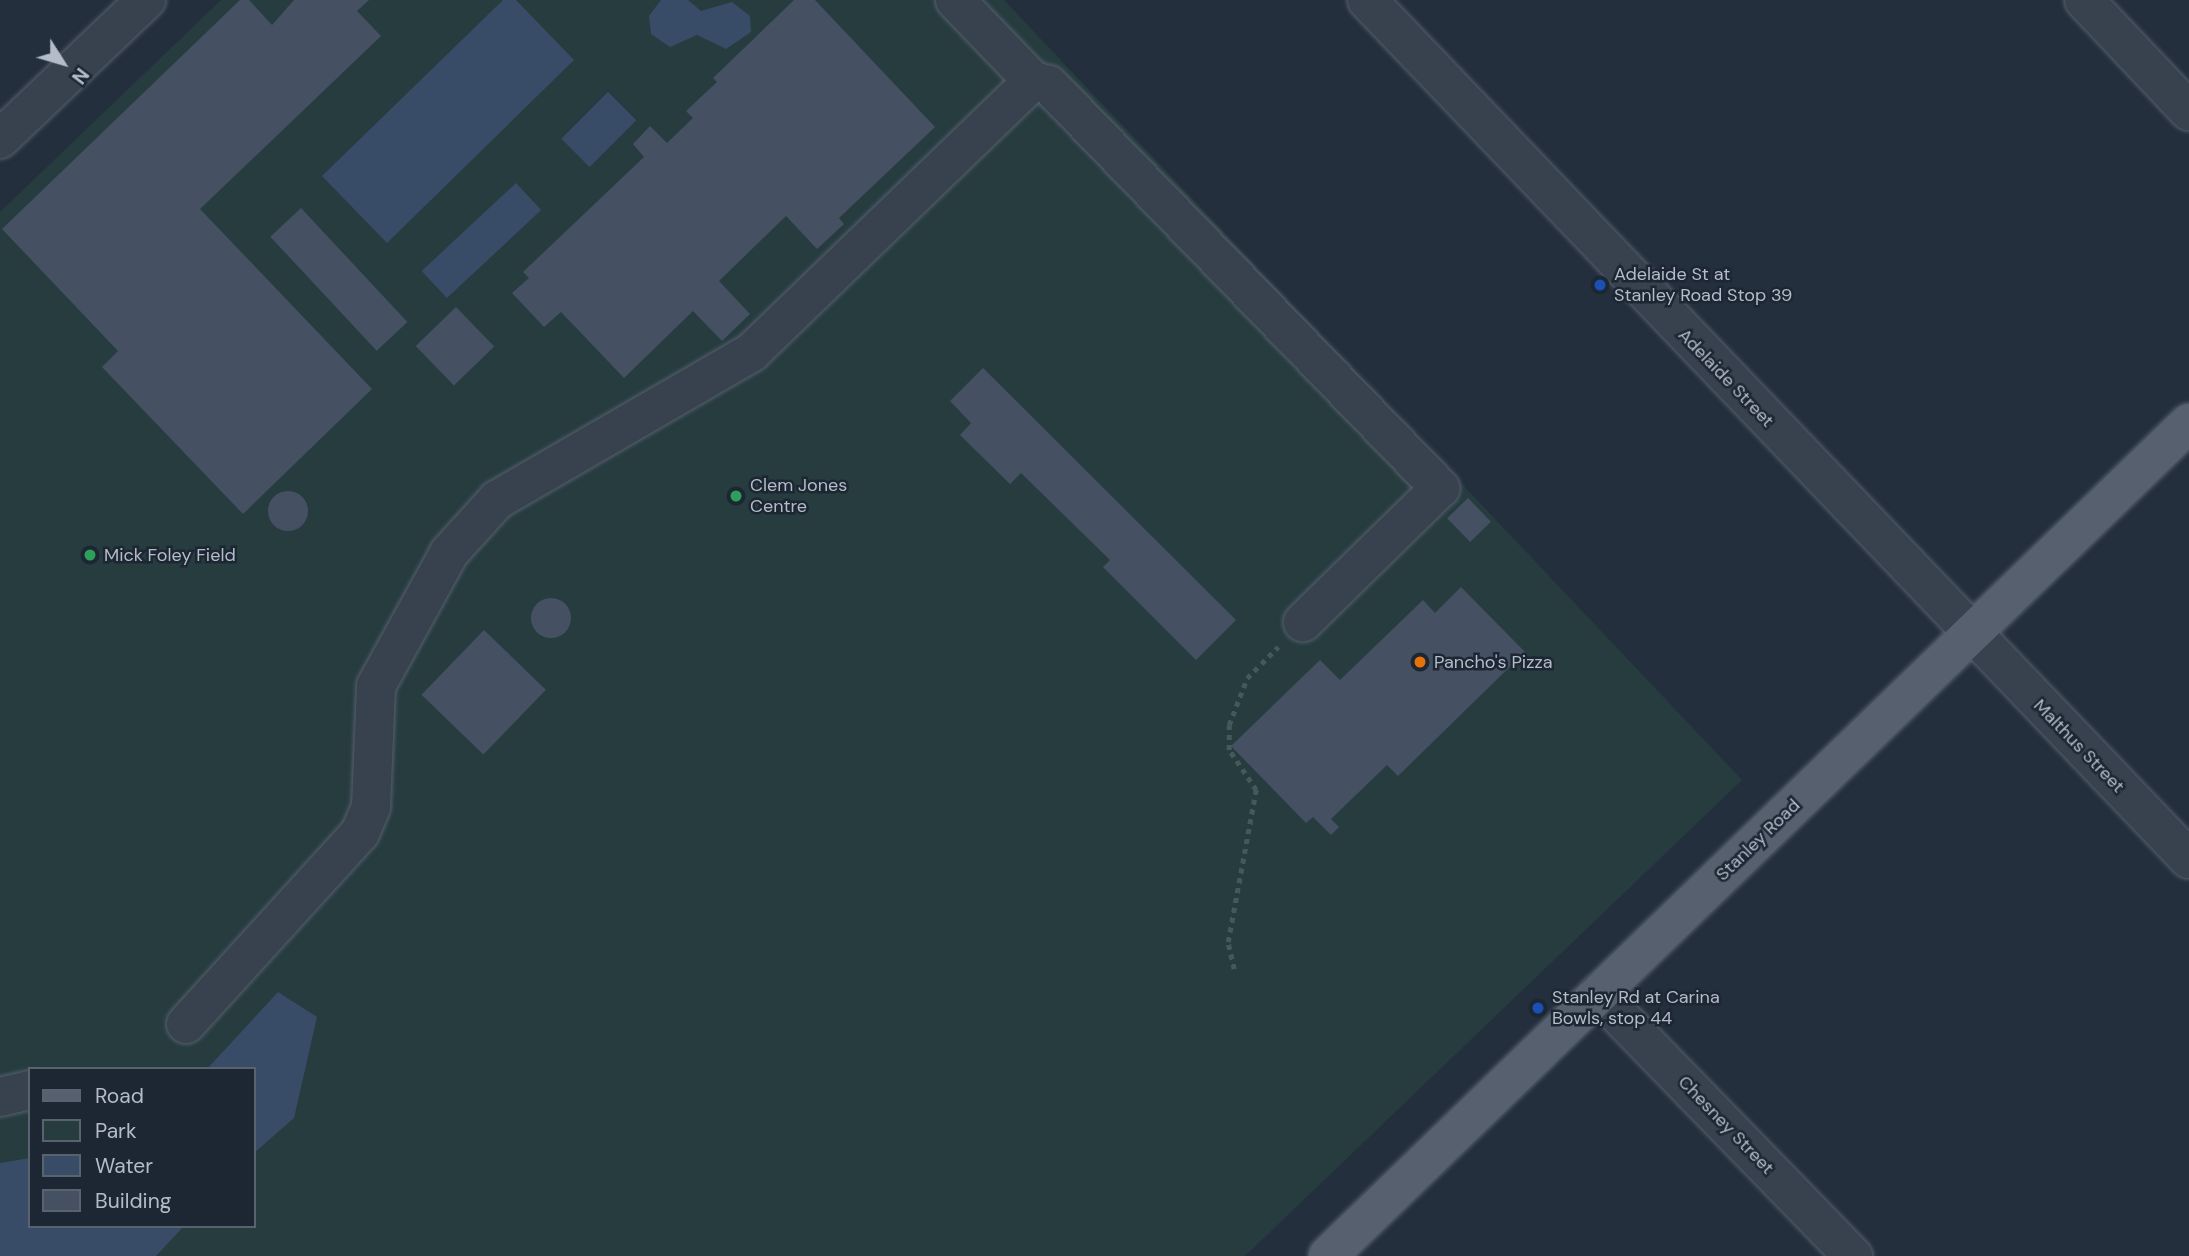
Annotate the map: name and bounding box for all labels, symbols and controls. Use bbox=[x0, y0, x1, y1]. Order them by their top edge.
north arrow bbox=[28, 28, 98, 98]
text: N bbox=[66, 63, 94, 89]
place label: Adelaide St at Stanley Road Stop 39 bbox=[1614, 264, 1792, 306]
marker: Adelaide St at Stanley Road Stop 39 bbox=[1592, 277, 1608, 293]
street label: Adelaide Street bbox=[1674, 324, 1778, 432]
place label: Clem Jones Centre bbox=[750, 475, 847, 518]
marker: Clem Jones Centre bbox=[728, 488, 744, 504]
place label: Mick Foley Field bbox=[104, 544, 236, 566]
marker: Mick Foley Field bbox=[82, 547, 98, 563]
place label: Pancho's Pizza bbox=[1434, 651, 1552, 673]
marker: Pancho's Pizza bbox=[1412, 654, 1428, 670]
street label: Malthus Street bbox=[2029, 695, 2129, 797]
street label: Stanley Road bbox=[1712, 795, 1804, 885]
place label: Stanley Rd at Carina Bowls, stop 44 bbox=[1552, 987, 1720, 1030]
marker: Stanley Rd at Carina Bowls, stop 44 bbox=[1530, 1000, 1546, 1016]
legend bbox=[28, 1067, 256, 1228]
street label: Chesney Street bbox=[1674, 1071, 1778, 1179]
text: Road bbox=[95, 1082, 144, 1110]
text: Park bbox=[95, 1117, 136, 1145]
text: Water bbox=[95, 1152, 153, 1180]
text: Building bbox=[95, 1187, 171, 1215]

